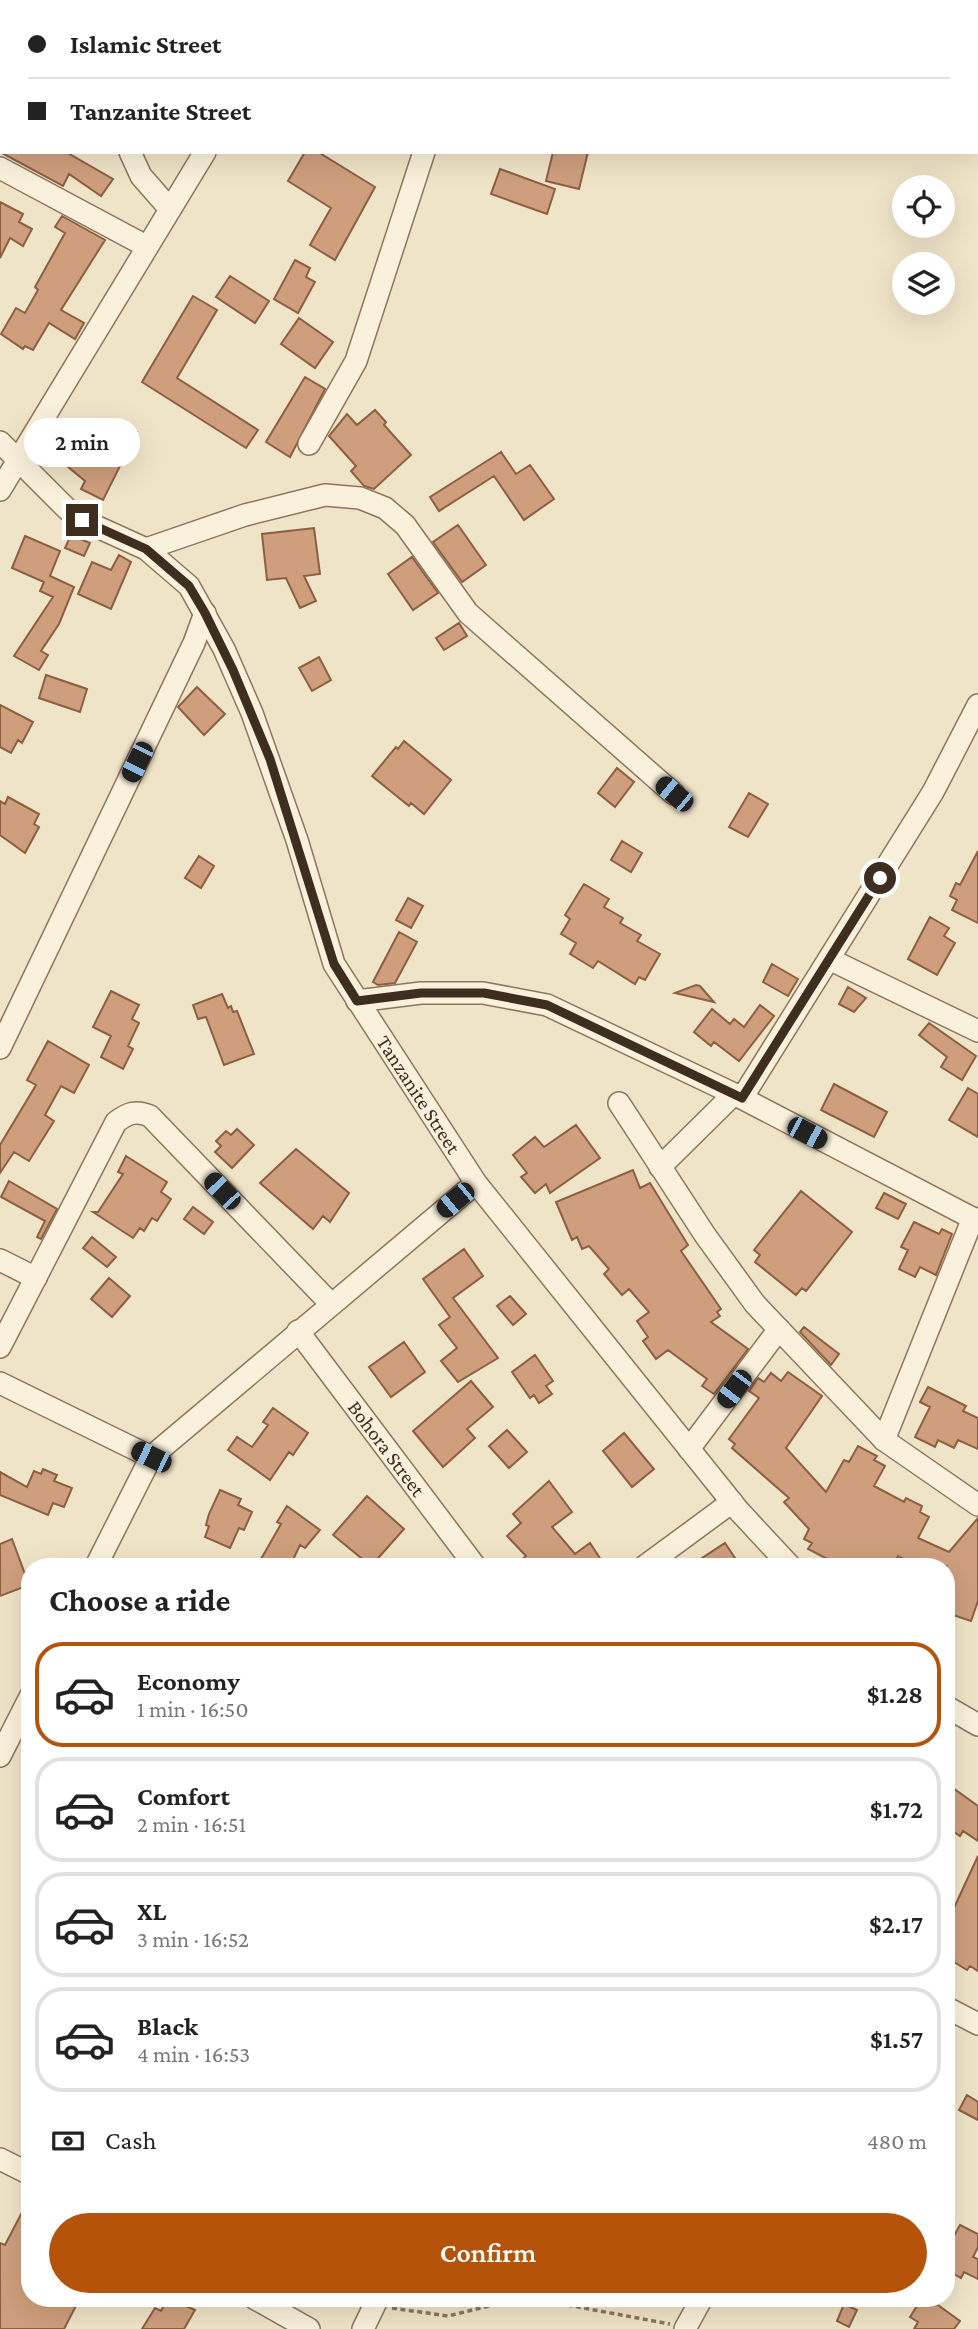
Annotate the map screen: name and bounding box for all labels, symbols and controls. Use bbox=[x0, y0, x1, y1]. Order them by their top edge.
text: Islamic Street bbox=[70, 30, 221, 59]
text: Tanzanite Street bbox=[70, 97, 251, 126]
map controls bbox=[892, 175, 955, 315]
button: locate bbox=[892, 175, 955, 238]
button: layers bbox=[892, 252, 955, 315]
callout: 2 min bbox=[24, 419, 140, 468]
text: 2 min bbox=[55, 429, 109, 455]
route end bbox=[66, 504, 98, 536]
car bbox=[119, 739, 156, 785]
car bbox=[652, 772, 697, 816]
route start bbox=[864, 862, 896, 894]
street label: Tanzanite Street bbox=[371, 1031, 466, 1159]
car bbox=[784, 1114, 831, 1152]
car bbox=[200, 1169, 245, 1213]
car bbox=[433, 1178, 478, 1222]
car bbox=[713, 1366, 756, 1412]
street label: Bohora Street bbox=[343, 1396, 431, 1502]
car bbox=[128, 1438, 175, 1476]
text: Choose a ride bbox=[49, 1582, 230, 1618]
icon: car bbox=[53, 1663, 116, 1726]
text: Economy bbox=[137, 1667, 240, 1696]
text: $1.28 bbox=[867, 1680, 923, 1709]
text: 1 min · 16:50 bbox=[137, 1696, 248, 1722]
icon: car bbox=[53, 1778, 116, 1841]
text: Comfort bbox=[137, 1782, 230, 1811]
text: $1.72 bbox=[870, 1795, 923, 1824]
text: 2 min · 16:51 bbox=[137, 1811, 246, 1837]
icon: car bbox=[53, 1893, 116, 1956]
text: XL bbox=[137, 1897, 166, 1926]
text: $2.17 bbox=[869, 1910, 923, 1939]
text: 3 min · 16:52 bbox=[137, 1926, 249, 1952]
icon: car bbox=[53, 2008, 116, 2071]
text: Black bbox=[137, 2012, 198, 2041]
text: $1.57 bbox=[870, 2025, 923, 2054]
text: 4 min · 16:53 bbox=[137, 2041, 250, 2067]
icon: cash bbox=[49, 2122, 87, 2160]
text: Cash bbox=[105, 2126, 156, 2155]
text: 480 m bbox=[867, 2128, 927, 2154]
button: Confirm bbox=[49, 2213, 927, 2293]

